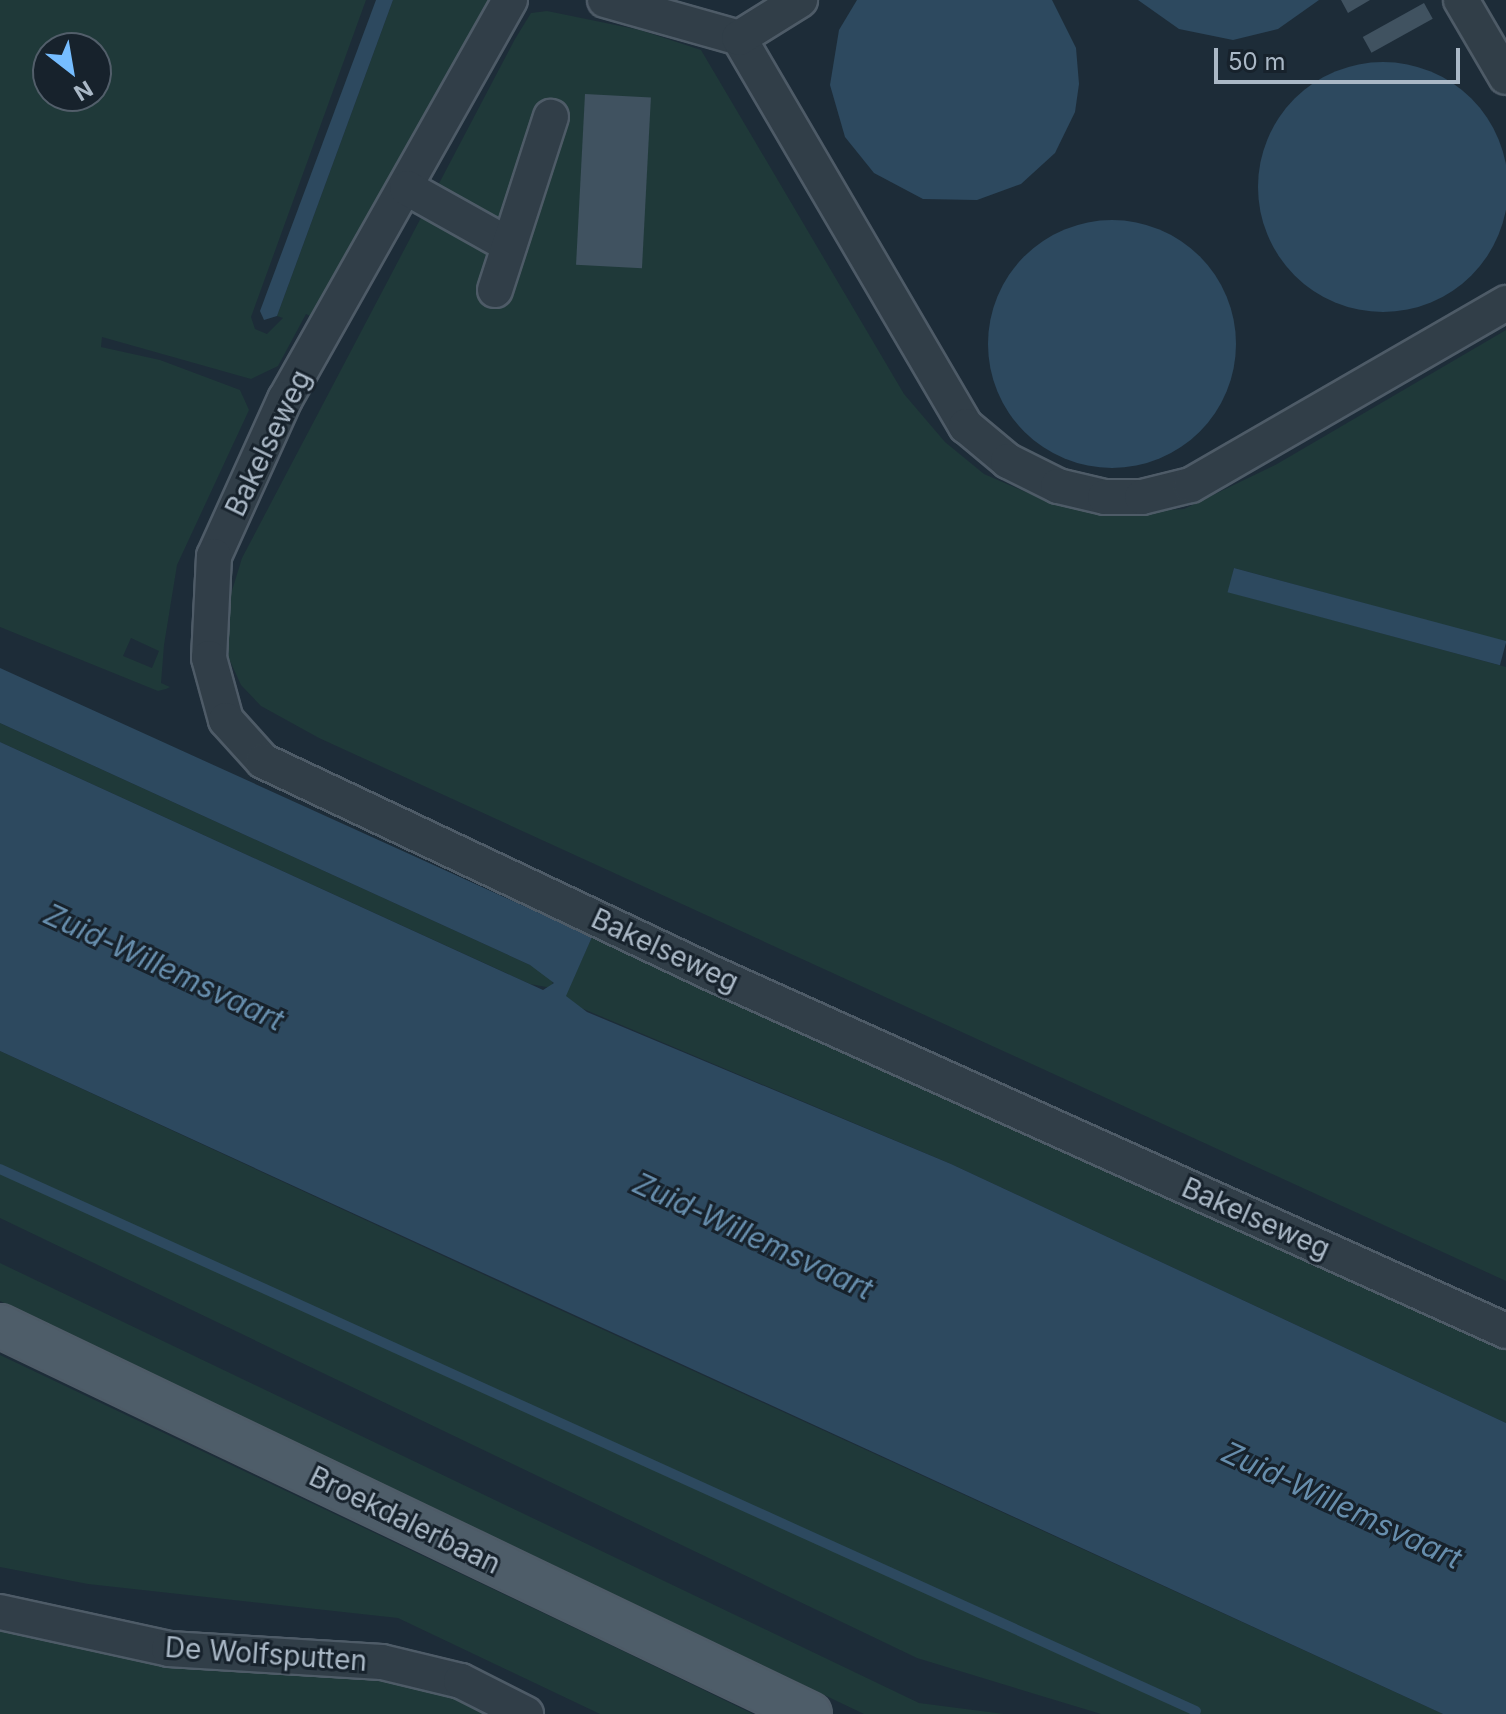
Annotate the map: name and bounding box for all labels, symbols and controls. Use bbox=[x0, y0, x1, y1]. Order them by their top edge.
north arrow bbox=[32, 32, 112, 112]
scale bar bbox=[1218, 32, 1464, 82]
text: 50 m bbox=[1228, 47, 1286, 76]
text: N bbox=[69, 75, 97, 106]
street label: Bakelseweg bbox=[218, 364, 318, 522]
water label: Zuid-Willemsvaart bbox=[39, 896, 289, 1038]
street label: Bakelseweg bbox=[586, 901, 744, 999]
water label: Zuid-Willemsvaart bbox=[628, 1165, 878, 1307]
street label: Bakelseweg bbox=[1177, 1170, 1335, 1266]
water label: Zuid-Willemsvaart bbox=[1217, 1434, 1467, 1576]
street label: Broekdalerbaan bbox=[304, 1459, 506, 1581]
street label: De Wolfsputten bbox=[164, 1630, 368, 1678]

